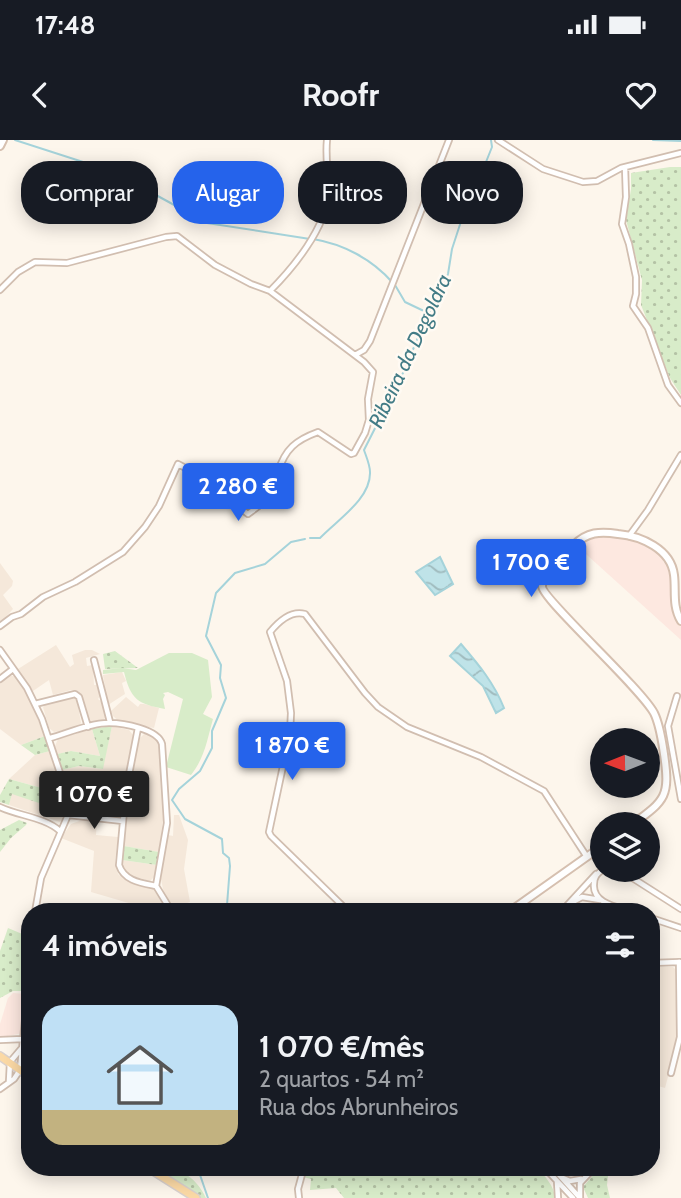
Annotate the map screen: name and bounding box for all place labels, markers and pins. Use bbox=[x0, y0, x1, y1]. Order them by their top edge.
pin: 2 280 € bbox=[173, 464, 303, 523]
pin: 1 700 € bbox=[466, 540, 596, 599]
pin: 1 870 € bbox=[227, 722, 357, 782]
pin: 1 070 € bbox=[29, 772, 159, 831]

